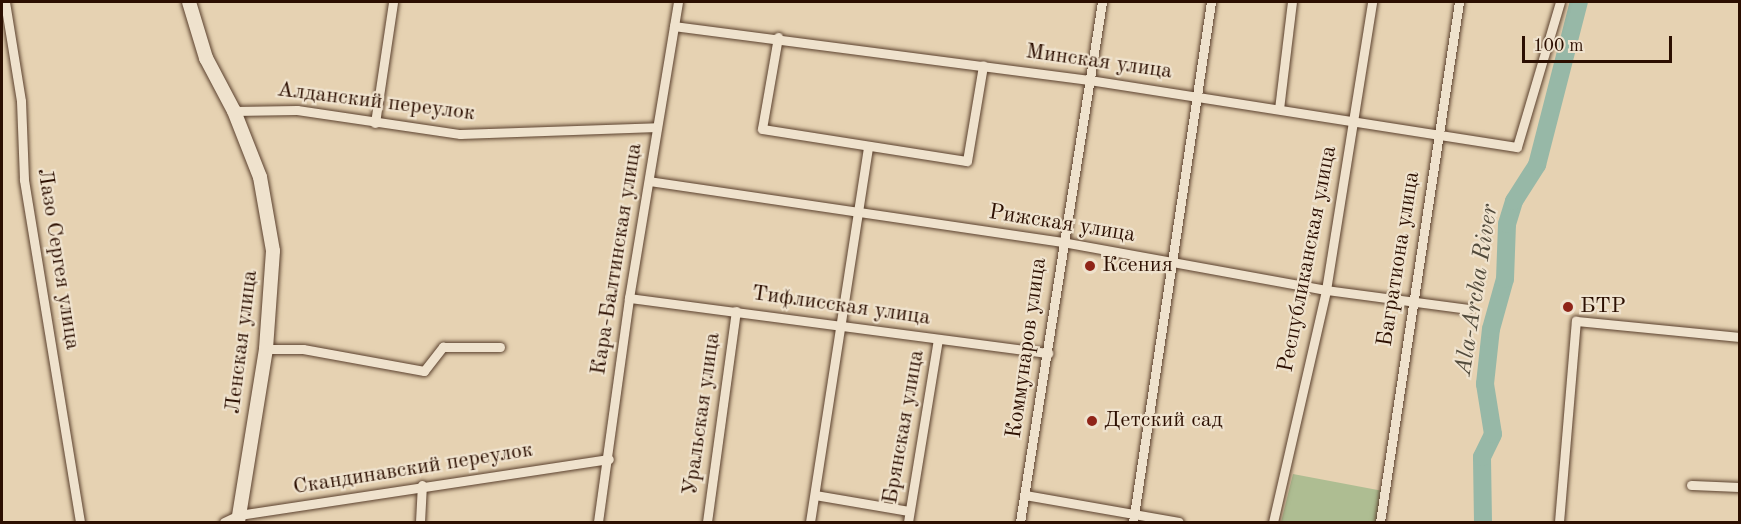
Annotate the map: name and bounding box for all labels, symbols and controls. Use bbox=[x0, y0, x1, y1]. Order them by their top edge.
scale bar bbox=[1525, 24, 1675, 62]
text: 100 m bbox=[1533, 37, 1584, 55]
street label: Минская улица bbox=[1024, 39, 1174, 85]
street label: Алданский переулок bbox=[276, 77, 476, 127]
street label: Кара-Балтинская улица bbox=[586, 141, 648, 377]
street label: Республиканская улица bbox=[1273, 143, 1343, 375]
street label: Лазо Сергея улица bbox=[31, 166, 85, 352]
street label: Багратиона улица bbox=[1372, 170, 1426, 348]
street label: Рижская улица bbox=[987, 199, 1137, 249]
water label: Ala-Archa River bbox=[1450, 202, 1506, 378]
place label: Ксения bbox=[1102, 253, 1173, 279]
street label: Коммунаров улица bbox=[1001, 256, 1053, 440]
marker: Ксения bbox=[1083, 259, 1097, 273]
street label: Ленская улица bbox=[220, 269, 264, 415]
street label: Тифлисская улица bbox=[750, 280, 932, 332]
place label: БТР bbox=[1580, 294, 1626, 320]
marker: БТР bbox=[1561, 300, 1575, 314]
street label: Уральская улица bbox=[678, 331, 726, 497]
street label: Брянская улица bbox=[877, 348, 931, 506]
place label: Детский сад bbox=[1104, 408, 1222, 434]
marker: Детский сад bbox=[1085, 414, 1099, 428]
street label: Скандинавский переулок bbox=[291, 437, 535, 501]

